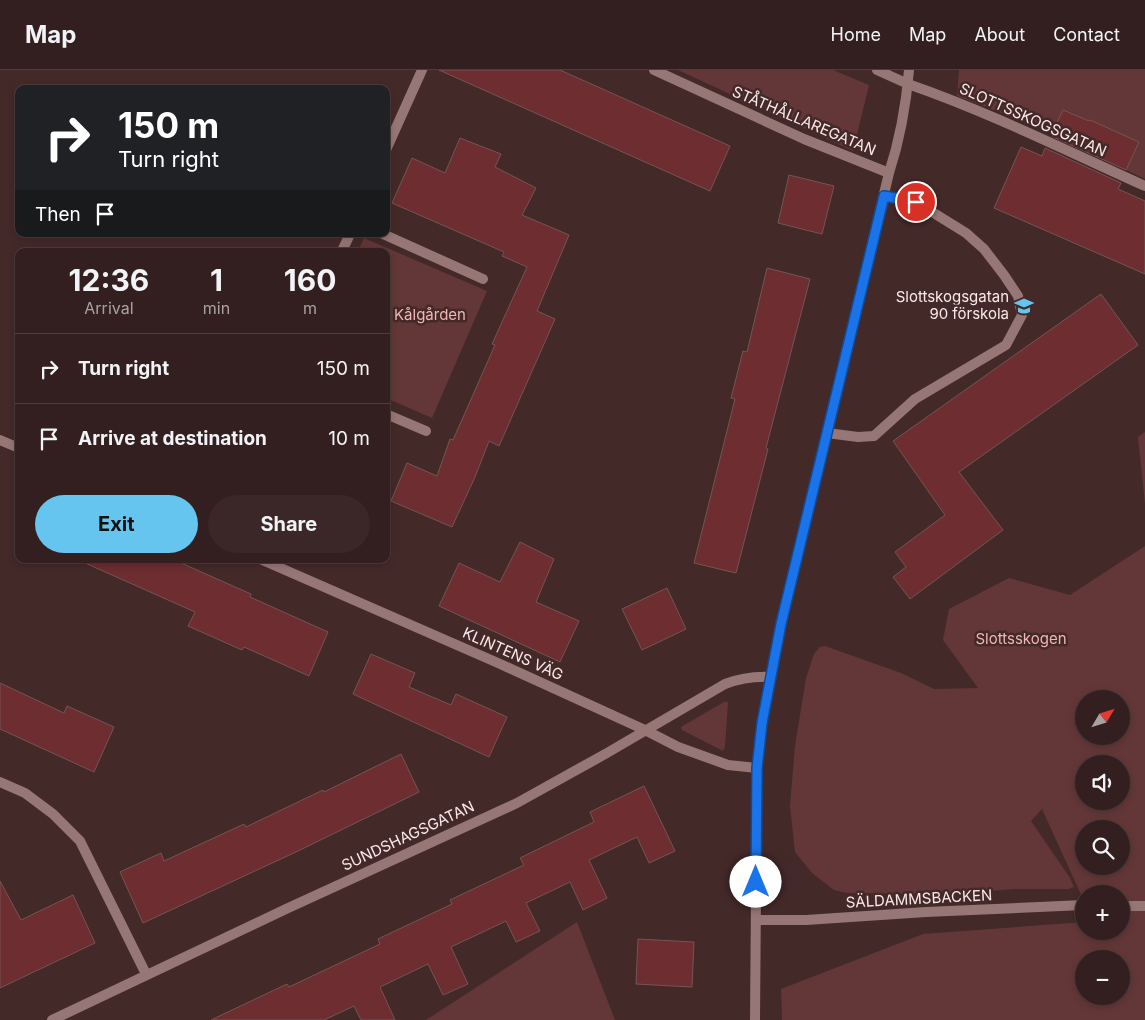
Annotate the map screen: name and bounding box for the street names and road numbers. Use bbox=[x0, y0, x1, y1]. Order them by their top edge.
street label: SLOTTSSKOGSGATAN bbox=[957, 78, 1110, 161]
street label: STÅTHÅLLAREGATAN bbox=[729, 82, 879, 159]
street label: KLINTENS VÄG bbox=[460, 623, 566, 684]
street label: SUNDSHAGSGATAN bbox=[338, 796, 477, 875]
street label: SÄLDAMMSBACKEN bbox=[845, 885, 993, 912]

